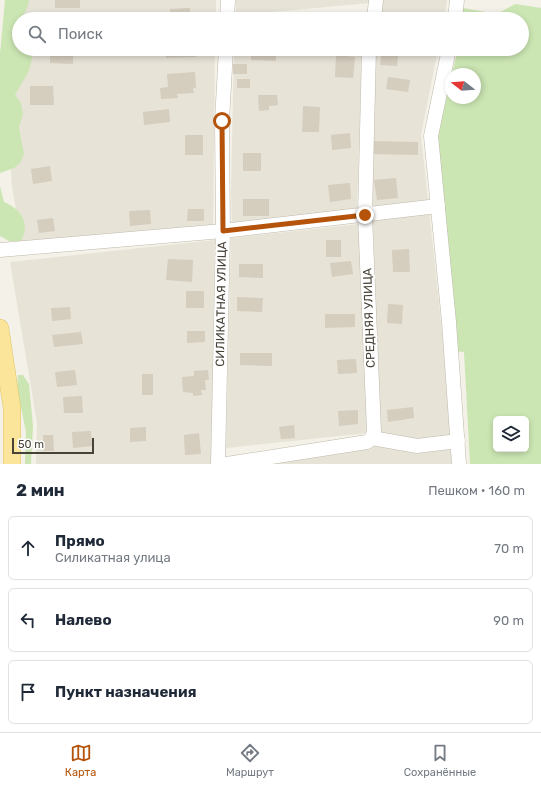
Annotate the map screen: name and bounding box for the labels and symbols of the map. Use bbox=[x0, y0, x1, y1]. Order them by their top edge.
north arrow bbox=[445, 68, 481, 104]
route start bbox=[213, 112, 231, 130]
route end bbox=[356, 206, 374, 224]
street label: СИЛИКАТНАЯ УЛИЦА bbox=[213, 241, 229, 367]
street label: СРЕДНЯЯ УЛИЦА bbox=[360, 268, 378, 368]
scale bar bbox=[12, 436, 94, 455]

